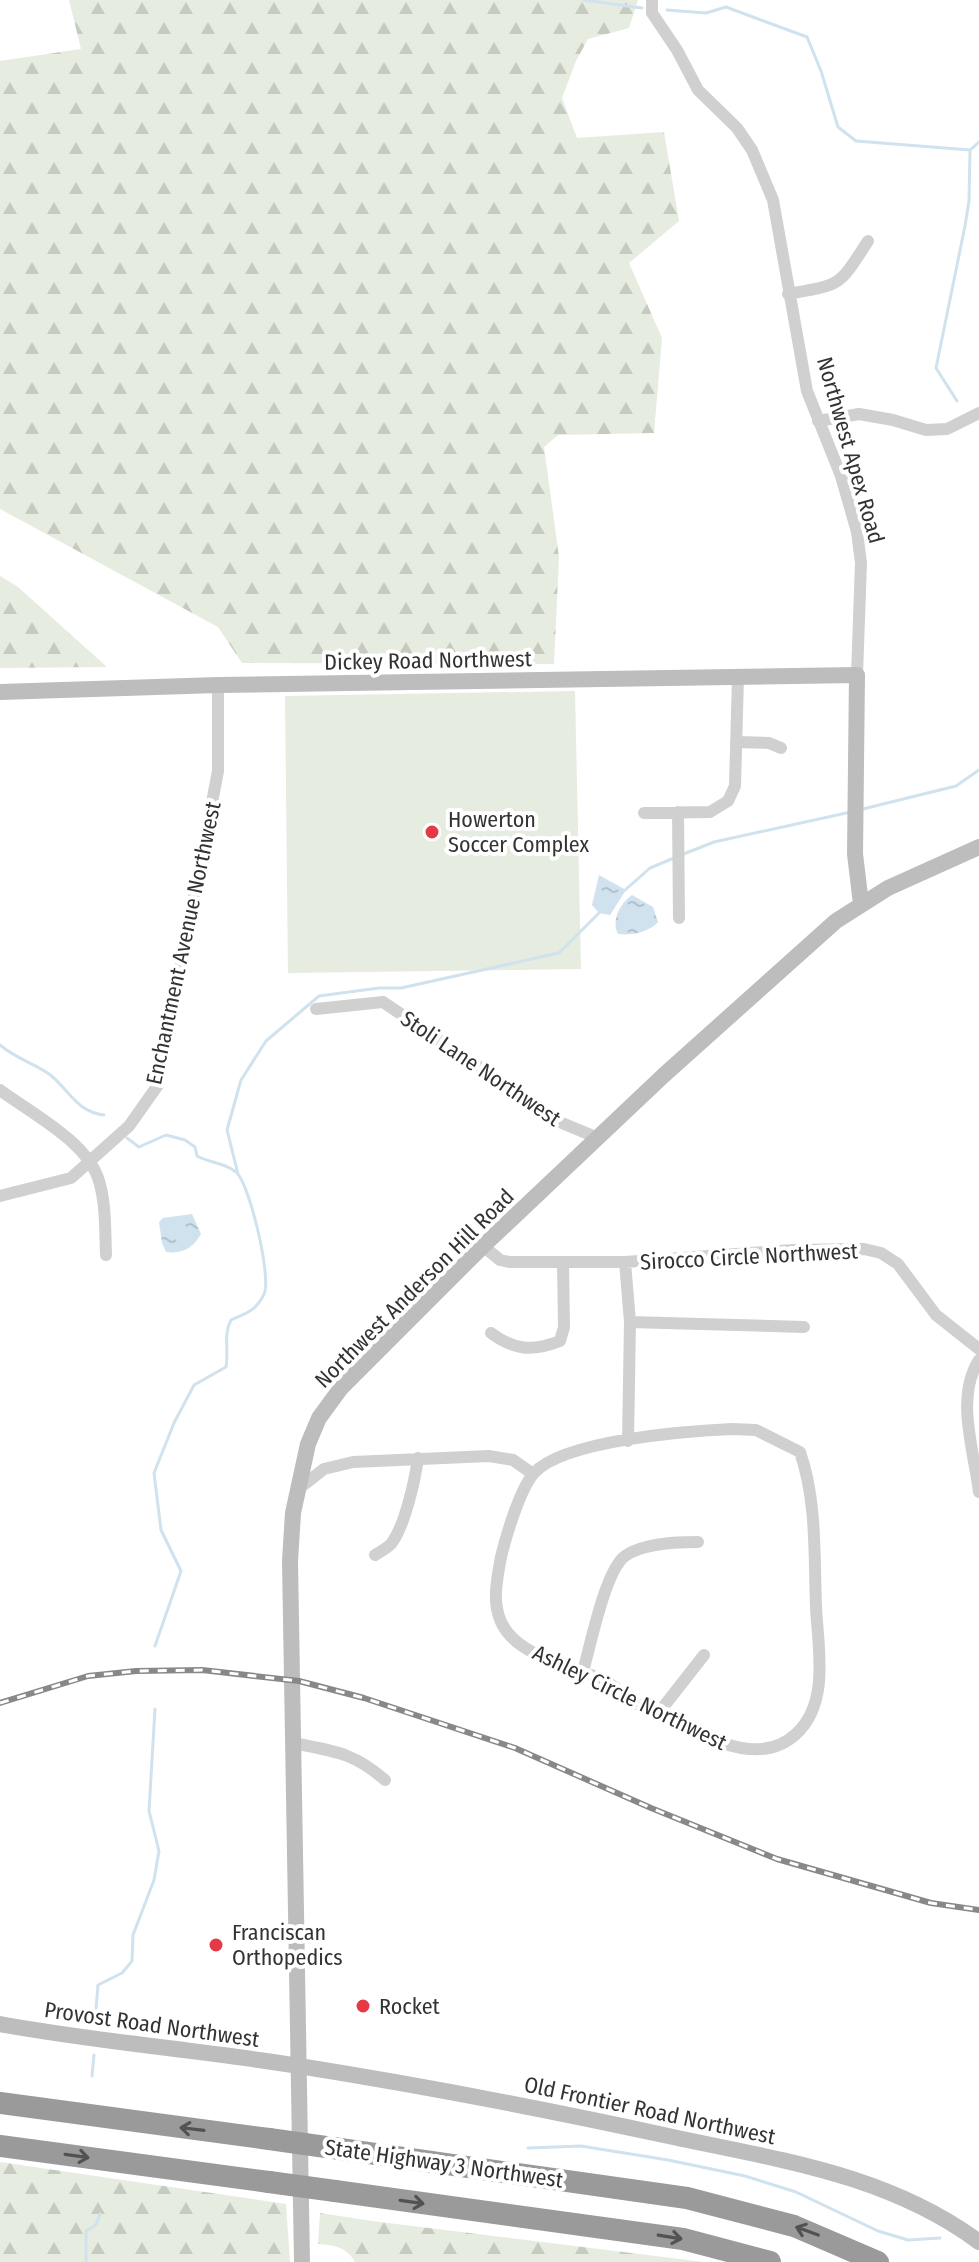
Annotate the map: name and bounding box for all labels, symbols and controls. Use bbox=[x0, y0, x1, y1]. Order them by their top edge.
street label: Northwest Apex Road bbox=[811, 354, 890, 547]
street label: Dickey Road Northwest bbox=[324, 645, 533, 676]
street label: Enchantment Avenue Northwest bbox=[140, 798, 227, 1087]
place label: Howerton Soccer Complex bbox=[448, 806, 589, 858]
marker: Howerton Soccer Complex bbox=[423, 823, 441, 841]
street label: Stoli Lane Northwest bbox=[396, 1005, 567, 1132]
street label: Northwest Anderson Hill Road bbox=[309, 1183, 520, 1394]
street label: Sirocco Circle Northwest bbox=[639, 1237, 859, 1276]
street label: Ashley Circle Northwest bbox=[528, 1639, 732, 1756]
place label: Franciscan Orthopedics bbox=[232, 1919, 343, 1971]
marker: Franciscan Orthopedics bbox=[207, 1936, 225, 1954]
place label: Rocket bbox=[379, 1993, 441, 2020]
street label: Provost Road Northwest bbox=[43, 1996, 262, 2053]
marker: Rocket bbox=[354, 1997, 372, 2015]
street label: Old Frontier Road Northwest bbox=[522, 2071, 779, 2150]
one-way arrow bbox=[180, 2121, 205, 2136]
street label: State Highway 3 Northwest bbox=[323, 2133, 566, 2194]
one-way arrow bbox=[64, 2149, 89, 2164]
one-way arrow bbox=[398, 2194, 425, 2209]
one-way arrow bbox=[795, 2223, 820, 2237]
one-way arrow bbox=[656, 2230, 682, 2245]

